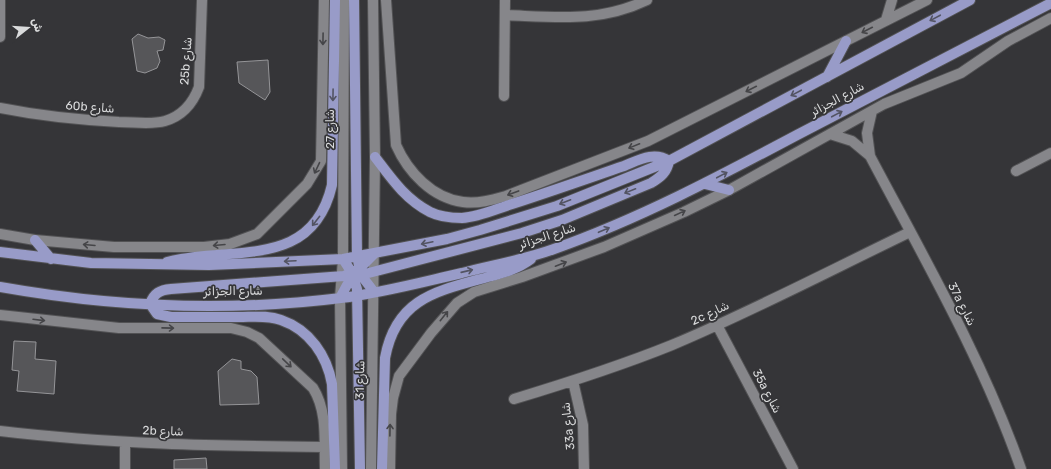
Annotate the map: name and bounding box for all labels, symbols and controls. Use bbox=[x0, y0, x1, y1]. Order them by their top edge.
north arrow bbox=[8, 8, 48, 48]
one-way arrow bbox=[930, 15, 942, 22]
text: ش bbox=[29, 17, 45, 34]
one-way arrow bbox=[861, 27, 873, 34]
one-way arrow bbox=[319, 32, 327, 45]
street label: 25b شارع bbox=[177, 36, 197, 86]
street label: شارع الجزائر bbox=[807, 79, 867, 121]
one-way arrow bbox=[745, 86, 757, 94]
one-way arrow bbox=[330, 88, 337, 101]
one-way arrow bbox=[790, 90, 802, 97]
street label: 60b شارع bbox=[65, 98, 115, 118]
street label: شارع 27 bbox=[323, 109, 339, 149]
one-way arrow bbox=[831, 110, 843, 118]
one-way arrow bbox=[629, 143, 641, 151]
one-way arrow bbox=[313, 162, 320, 174]
one-way arrow bbox=[716, 170, 728, 178]
one-way arrow bbox=[624, 188, 636, 196]
one-way arrow bbox=[507, 190, 519, 198]
one-way arrow bbox=[560, 199, 572, 207]
one-way arrow bbox=[674, 209, 686, 216]
one-way arrow bbox=[312, 216, 321, 227]
street label: شارع الجزائر bbox=[516, 220, 578, 254]
one-way arrow bbox=[598, 226, 610, 233]
one-way arrow bbox=[421, 239, 434, 247]
one-way arrow bbox=[83, 242, 96, 249]
one-way arrow bbox=[213, 242, 226, 249]
one-way arrow bbox=[284, 258, 297, 265]
one-way arrow bbox=[554, 259, 566, 267]
one-way arrow bbox=[460, 267, 473, 275]
street label: 37a شارع bbox=[943, 280, 979, 329]
street label: شارع الجزائر bbox=[202, 283, 263, 301]
street label: 2c شارع bbox=[689, 298, 732, 330]
one-way arrow bbox=[440, 311, 449, 322]
one-way arrow bbox=[32, 316, 45, 324]
one-way arrow bbox=[161, 324, 174, 332]
one-way arrow bbox=[282, 358, 292, 368]
street label: شارع 31 bbox=[353, 360, 369, 400]
street label: 35a شارع bbox=[748, 367, 784, 416]
street label: 33a شارع bbox=[559, 401, 579, 451]
street label: 2b شارع bbox=[142, 423, 184, 441]
one-way arrow bbox=[387, 424, 394, 437]

